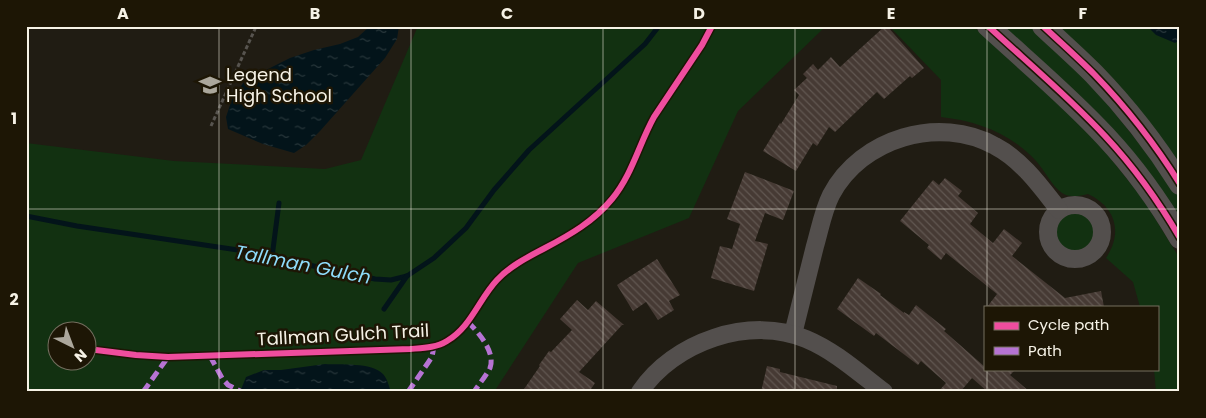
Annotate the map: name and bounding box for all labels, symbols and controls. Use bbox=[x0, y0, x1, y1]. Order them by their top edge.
text: A bbox=[117, 2, 129, 25]
text: B bbox=[310, 2, 320, 25]
text: C bbox=[501, 2, 513, 25]
text: D bbox=[693, 2, 705, 25]
text: E bbox=[887, 2, 895, 25]
text: F bbox=[1079, 2, 1088, 25]
place label: Legend High School bbox=[226, 62, 332, 108]
school or university icon: Legend High School bbox=[197, 72, 223, 98]
text: 1 bbox=[11, 107, 17, 130]
water label: Tallman Gulch bbox=[233, 238, 373, 291]
text: 2 bbox=[9, 288, 19, 311]
legend bbox=[984, 306, 1158, 370]
text: Cycle path bbox=[1028, 314, 1109, 335]
street label: Tallman Gulch Trail bbox=[256, 318, 430, 351]
north arrow bbox=[48, 320, 98, 370]
text: Path bbox=[1028, 340, 1062, 361]
text: N bbox=[70, 345, 91, 367]

